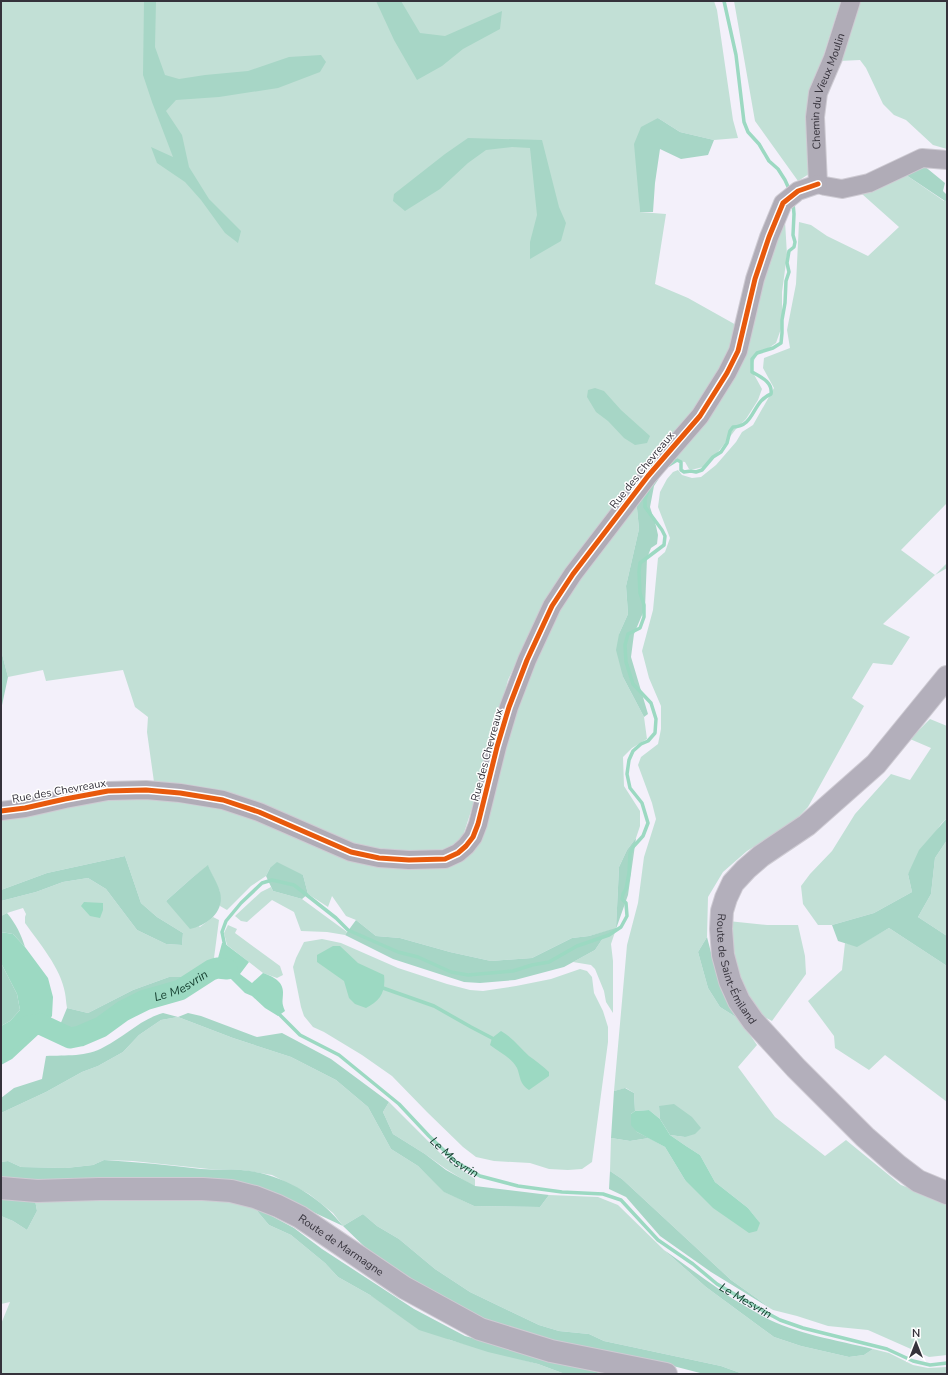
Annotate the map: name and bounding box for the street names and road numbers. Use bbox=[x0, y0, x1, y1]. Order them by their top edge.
street label: Chemin du Vieux Moulin bbox=[807, 31, 848, 150]
street label: Rue des Chevreaux bbox=[606, 428, 678, 512]
street label: Rue des Chevreaux bbox=[467, 707, 507, 803]
street label: Rue des Chevreaux bbox=[11, 775, 107, 807]
street label: Route de Saint-Émiland bbox=[713, 913, 760, 1027]
street label: Route de Marmagne bbox=[296, 1211, 387, 1279]

